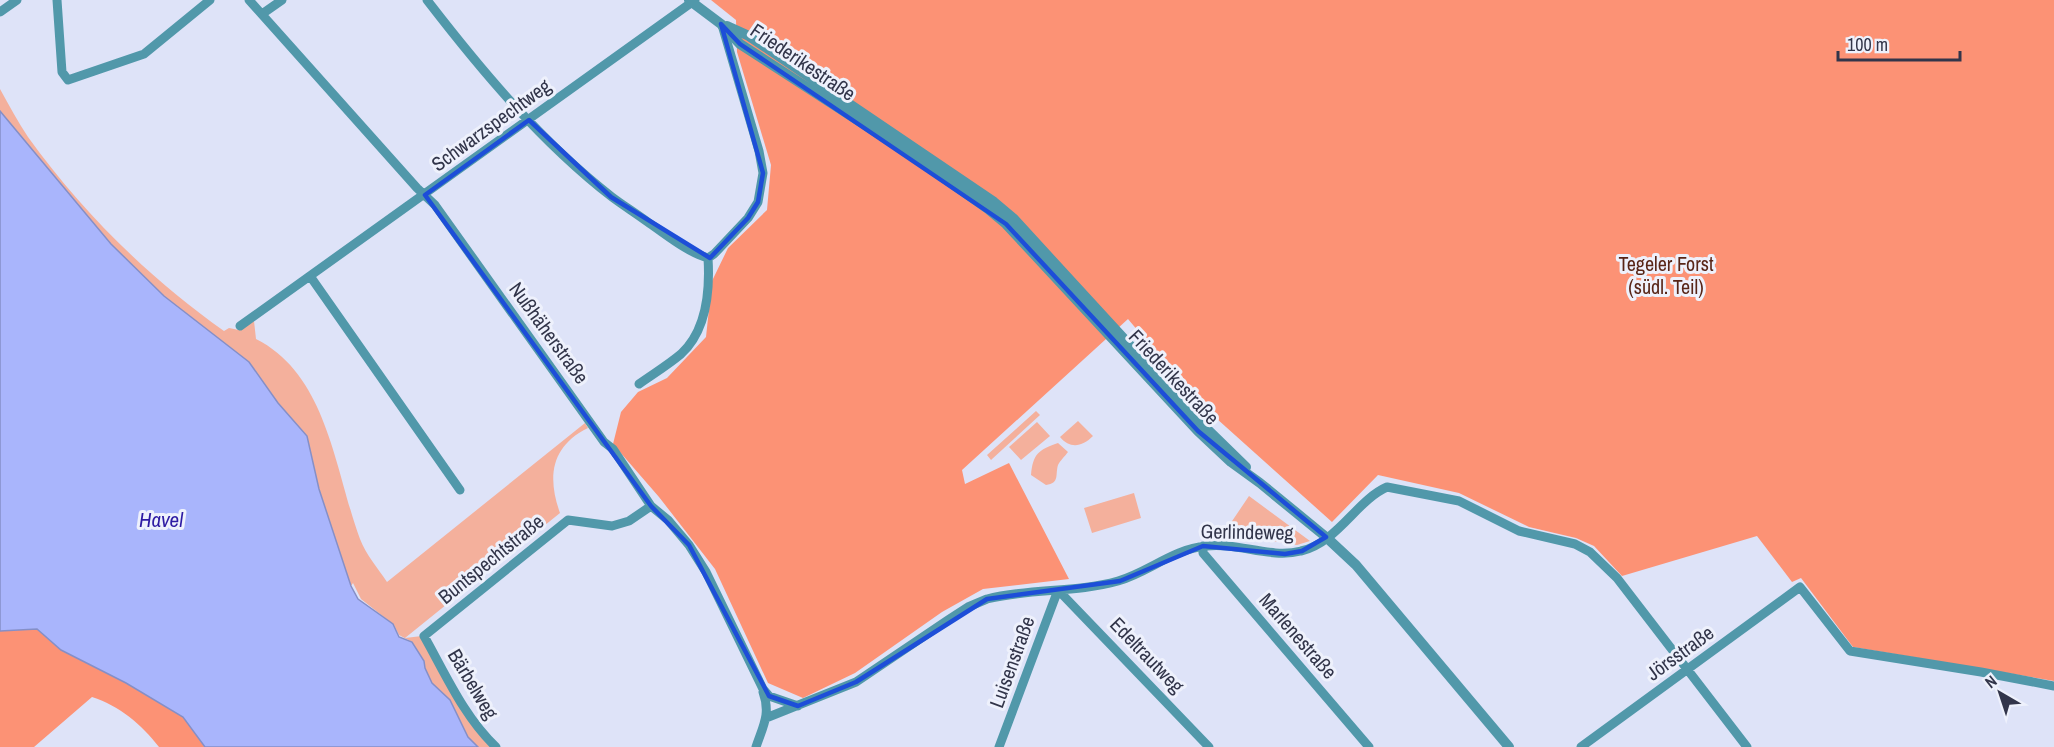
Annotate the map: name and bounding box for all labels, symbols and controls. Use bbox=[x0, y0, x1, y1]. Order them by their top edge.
street label: Friederikestraße bbox=[745, 16, 861, 107]
scale bar bbox=[1838, 24, 1960, 62]
text: 100 m bbox=[1847, 32, 1888, 57]
street label: Schwarzspechtweg bbox=[426, 72, 556, 177]
park label: Tegeler Forst (südl. Teil) bbox=[1619, 250, 1714, 300]
street label: Nußhäherstraße bbox=[503, 276, 595, 389]
street label: Friederikestraße bbox=[1123, 323, 1226, 430]
water label: Havel bbox=[139, 505, 184, 534]
street label: Buntspechtstraße bbox=[432, 508, 549, 610]
street label: Gerlindeweg bbox=[1200, 517, 1294, 546]
street label: Marlenestraße bbox=[1254, 587, 1343, 684]
street label: Edeltrautweg bbox=[1104, 611, 1190, 698]
street label: Luisenstraße bbox=[982, 612, 1041, 711]
street label: Jörsstraße bbox=[1640, 619, 1719, 686]
street label: Bärbelweg bbox=[442, 644, 505, 724]
north arrow bbox=[1970, 663, 2030, 723]
text: N bbox=[1980, 670, 2001, 693]

